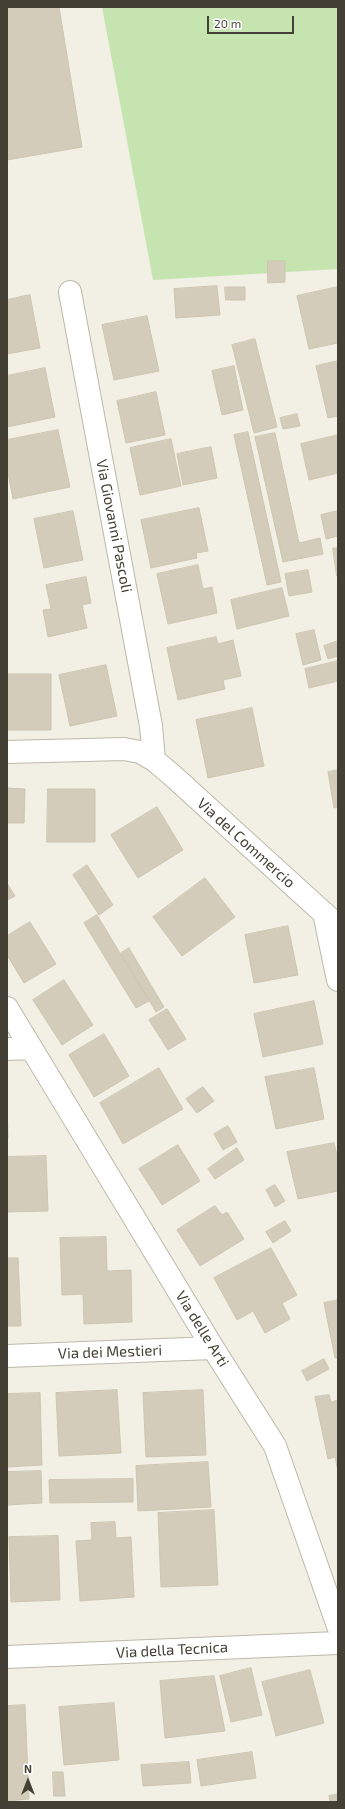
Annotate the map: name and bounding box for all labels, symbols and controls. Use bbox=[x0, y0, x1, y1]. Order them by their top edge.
scale bar bbox=[209, 8, 296, 34]
text: 20 m bbox=[214, 16, 241, 30]
street label: Via Giovanni Pascoli bbox=[92, 458, 136, 594]
street label: Via del Commercio bbox=[193, 794, 299, 892]
street label: Via delle Arti bbox=[172, 1288, 232, 1370]
street label: Via dei Mestieri bbox=[58, 1341, 162, 1363]
street label: Via della Tecnica bbox=[116, 1638, 228, 1662]
north arrow bbox=[8, 1761, 48, 1801]
text: N bbox=[24, 1762, 32, 1775]

